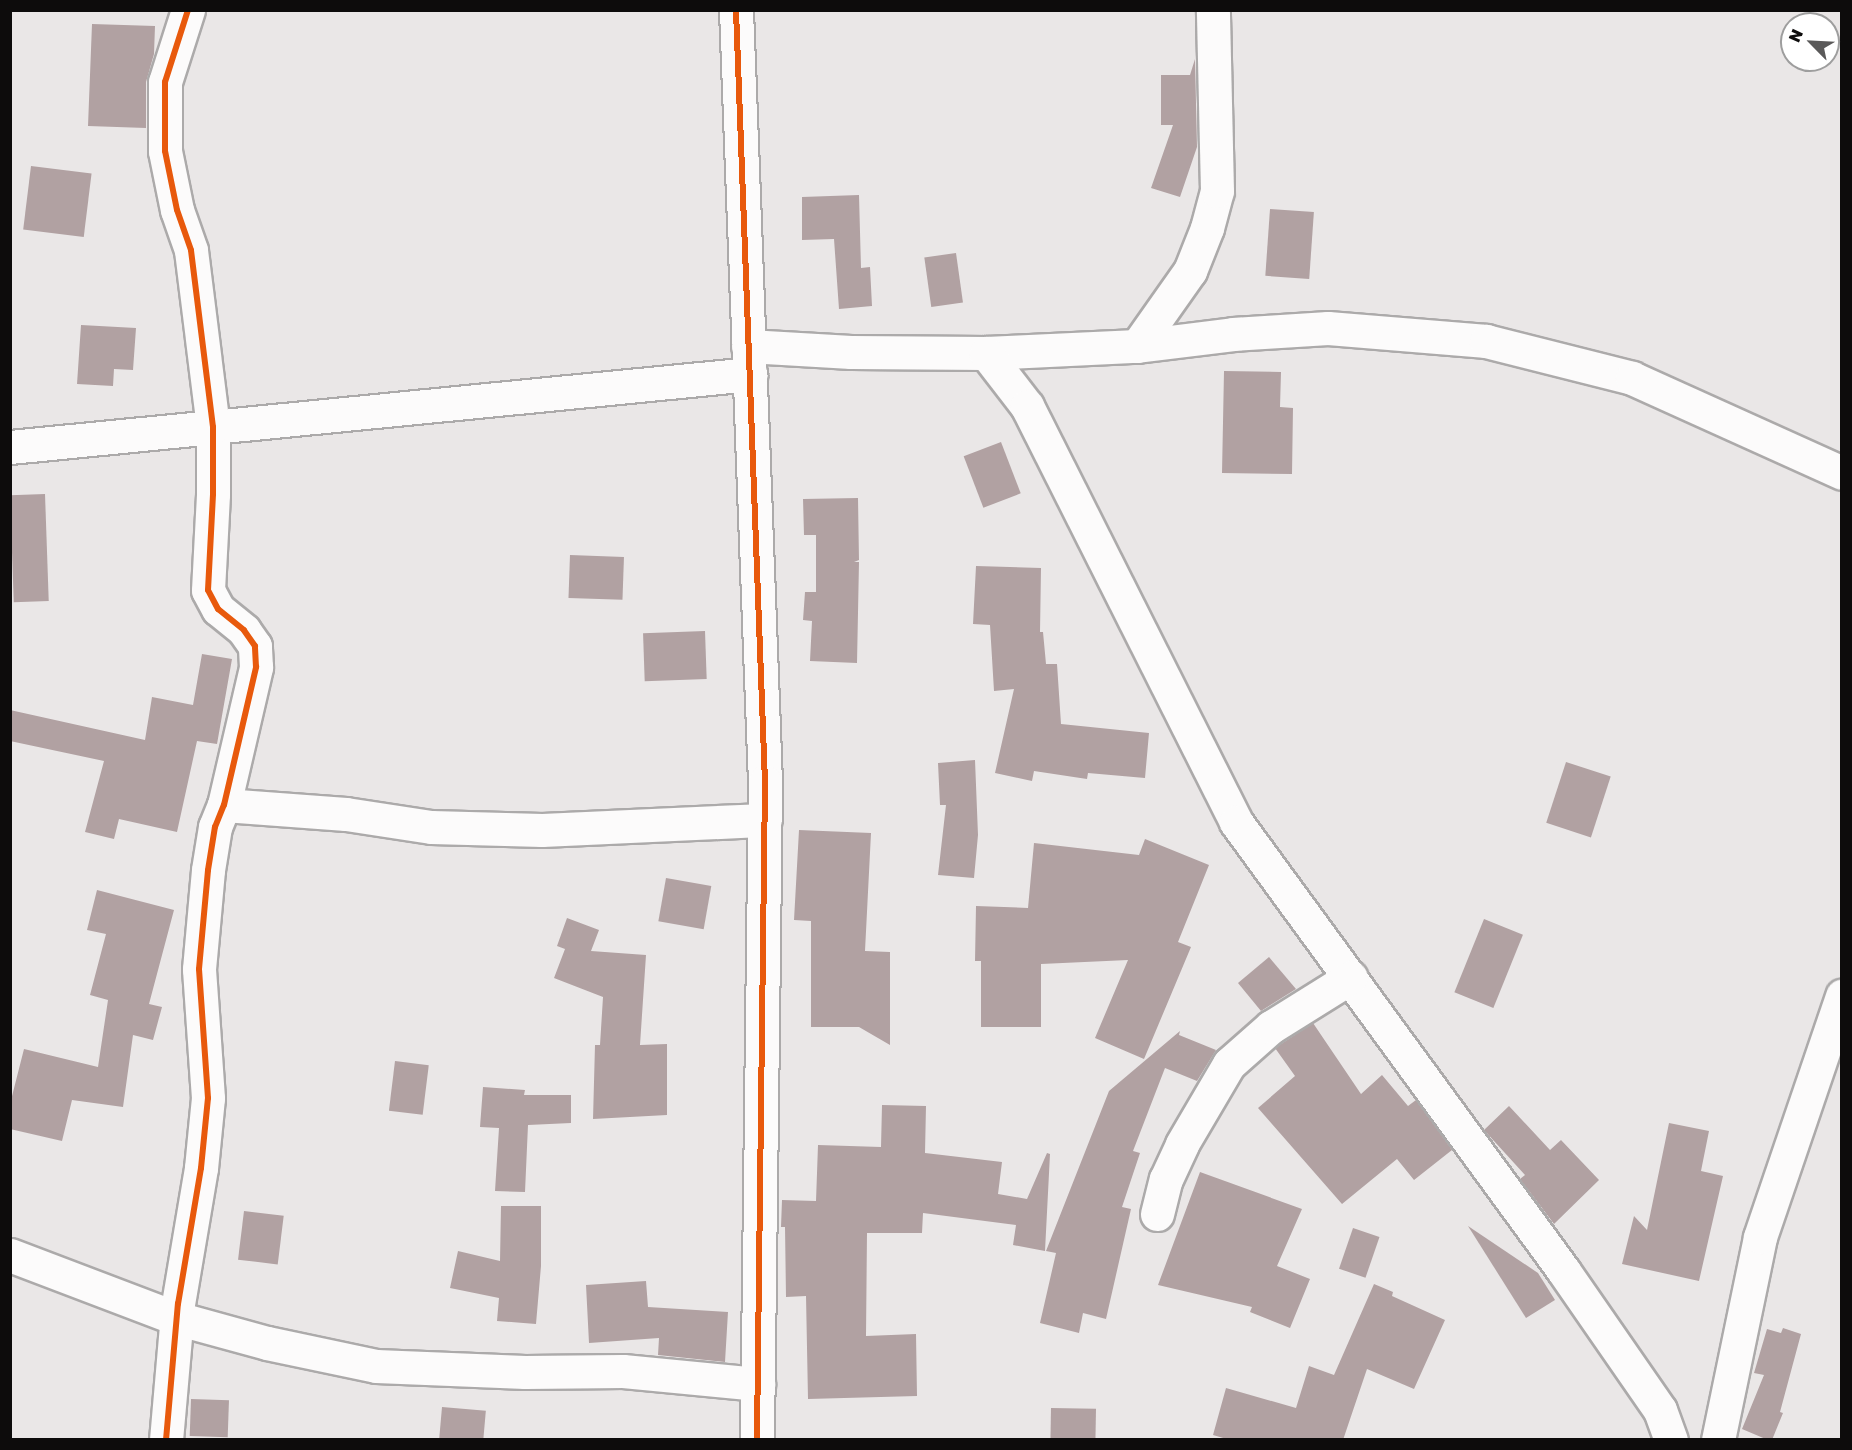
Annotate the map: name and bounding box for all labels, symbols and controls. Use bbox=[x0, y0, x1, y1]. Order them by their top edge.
north arrow bbox=[1780, 12, 1840, 72]
text: N bbox=[1784, 26, 1807, 45]

